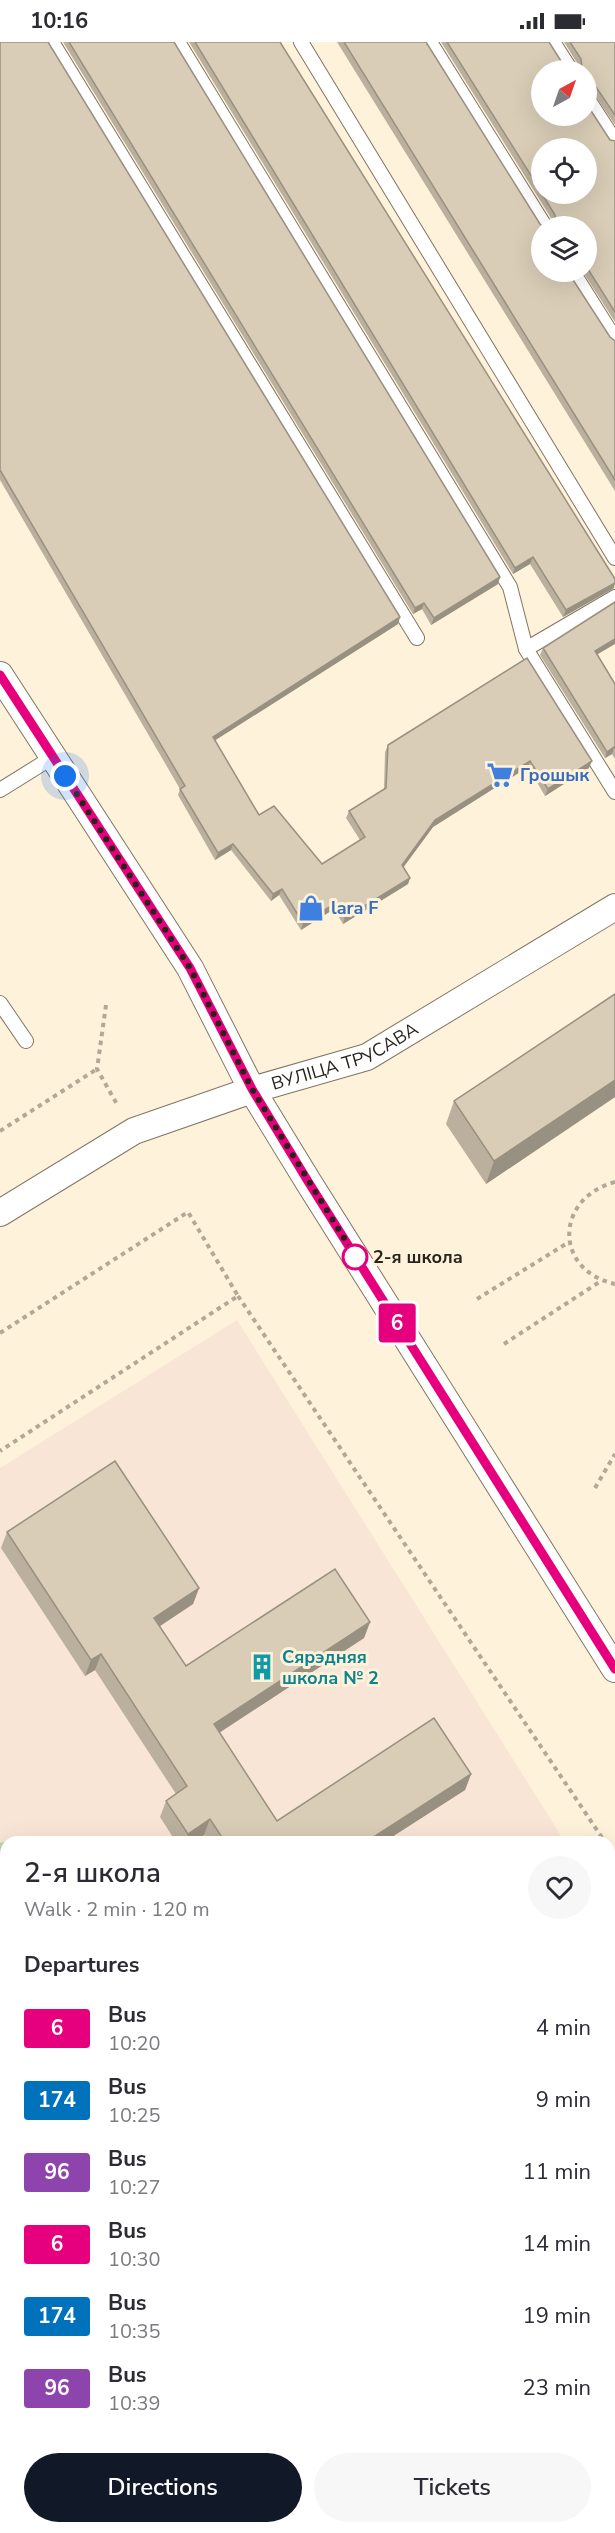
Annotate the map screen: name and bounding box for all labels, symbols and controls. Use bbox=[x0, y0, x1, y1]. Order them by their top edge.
text: 10:16 bbox=[30, 6, 88, 36]
north arrow bbox=[531, 60, 597, 126]
map controls bbox=[531, 60, 597, 282]
button: locate bbox=[531, 138, 597, 204]
button: layers bbox=[531, 216, 597, 282]
supermarket icon: Грошык bbox=[485, 760, 515, 790]
your location bbox=[50, 761, 80, 791]
place label: Грошык bbox=[520, 763, 590, 787]
shop icon: lara F bbox=[296, 893, 326, 923]
place label: lara F bbox=[331, 896, 378, 920]
street label: ВУЛІЦА ТРУСАВА bbox=[269, 1017, 423, 1096]
marker: 2-я школа bbox=[342, 1244, 368, 1270]
place label: 2-я школа bbox=[373, 1245, 463, 1269]
line badge: 6 bbox=[378, 1304, 416, 1342]
text: 6 bbox=[391, 1309, 403, 1337]
place label: Сярэдняя школа № 2 bbox=[282, 1645, 379, 1690]
building icon: Сярэдняя школа № 2 bbox=[247, 1652, 277, 1682]
text: 2-я школа bbox=[24, 1854, 161, 1892]
button: heart bbox=[528, 1856, 591, 1919]
text: Walk · 2 min · 120 m bbox=[24, 1896, 210, 1923]
text: Departures bbox=[24, 1950, 139, 1980]
text: Bus bbox=[108, 2000, 147, 2030]
text: 4 min bbox=[536, 2013, 591, 2043]
text: 6 bbox=[51, 2014, 63, 2042]
text: 10:20 bbox=[108, 2030, 161, 2057]
text: Bus bbox=[108, 2072, 147, 2102]
text: 9 min bbox=[536, 2085, 591, 2115]
text: 174 bbox=[38, 2086, 76, 2114]
text: 10:25 bbox=[108, 2102, 161, 2129]
text: Bus bbox=[108, 2144, 147, 2174]
text: 11 min bbox=[523, 2157, 591, 2187]
text: 96 bbox=[44, 2158, 70, 2186]
text: 10:27 bbox=[108, 2174, 161, 2201]
text: Bus bbox=[108, 2216, 147, 2246]
text: 14 min bbox=[523, 2229, 591, 2259]
text: 6 bbox=[51, 2230, 63, 2258]
text: 10:30 bbox=[108, 2246, 161, 2273]
text: Bus bbox=[108, 2288, 147, 2318]
text: 19 min bbox=[523, 2301, 591, 2331]
text: 174 bbox=[38, 2302, 76, 2330]
text: 10:35 bbox=[108, 2318, 161, 2345]
text: Bus bbox=[108, 2360, 147, 2390]
text: 23 min bbox=[523, 2373, 591, 2403]
text: 96 bbox=[44, 2374, 70, 2402]
text: 10:39 bbox=[108, 2390, 161, 2417]
button: Directions bbox=[24, 2453, 302, 2522]
button: Tickets bbox=[314, 2453, 591, 2522]

